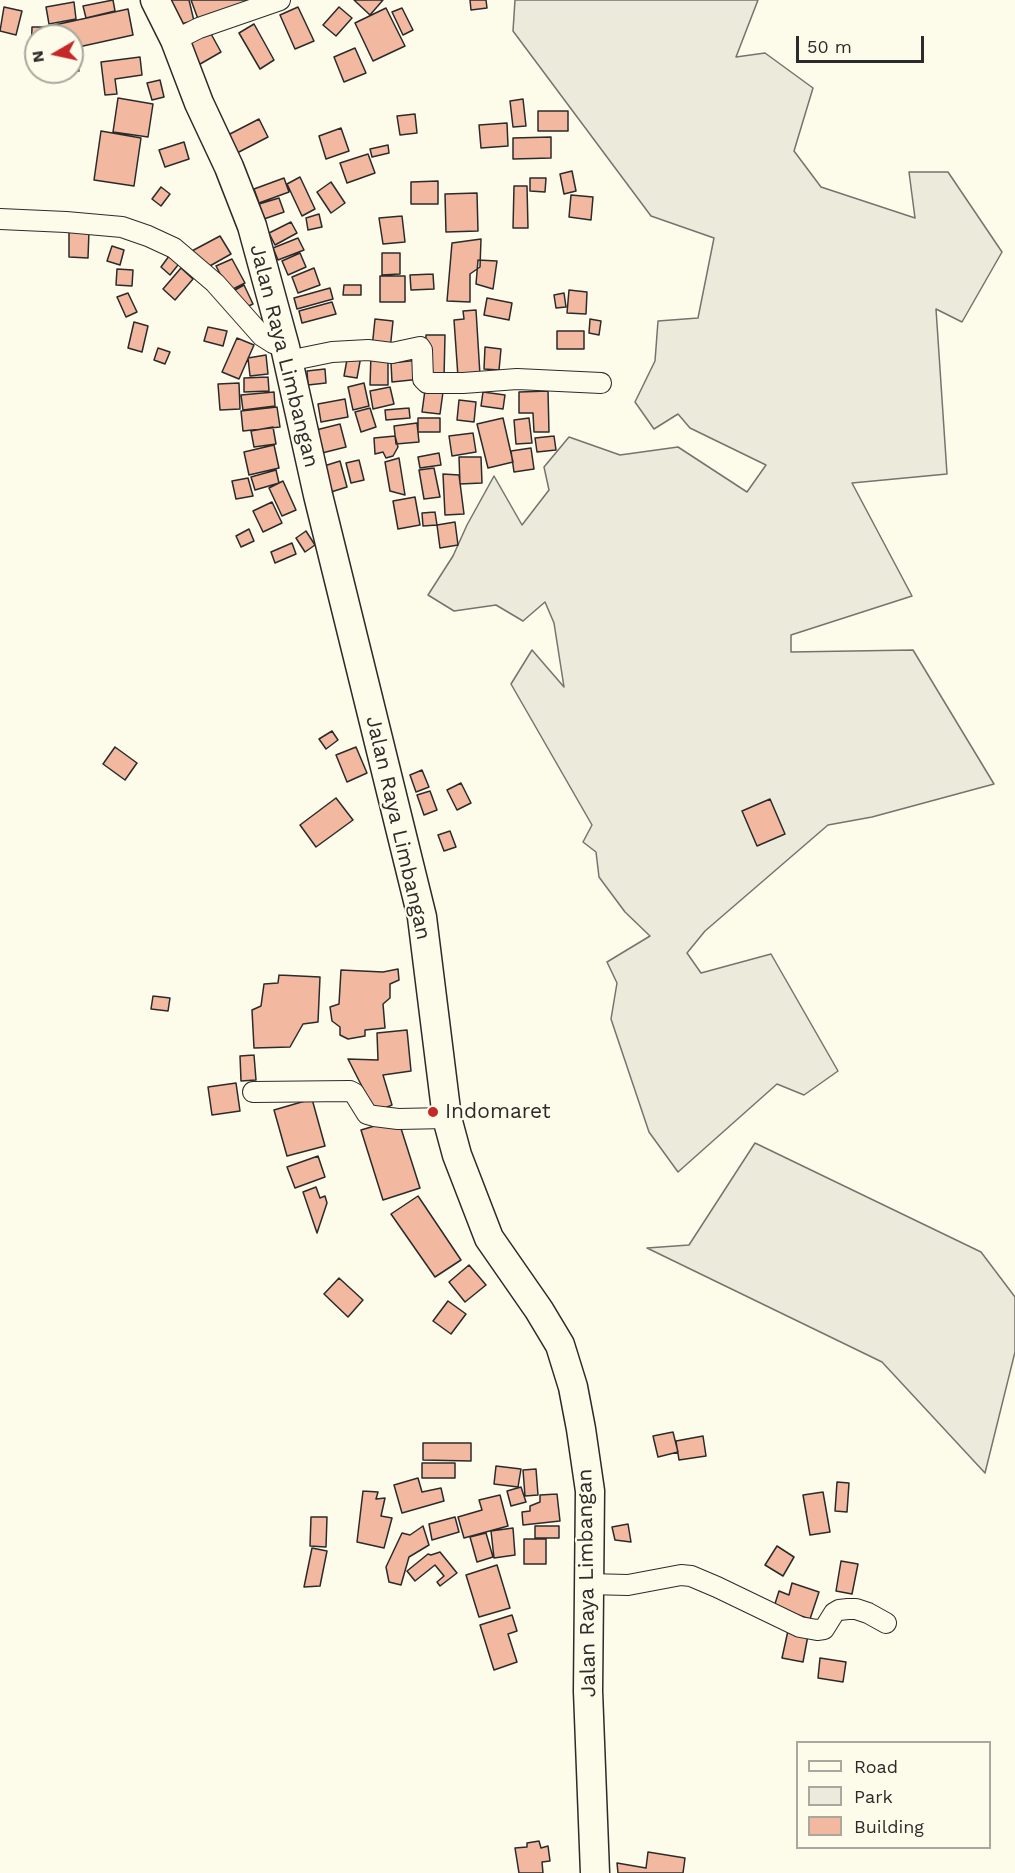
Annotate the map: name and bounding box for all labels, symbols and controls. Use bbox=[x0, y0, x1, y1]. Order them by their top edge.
north arrow bbox=[24, 24, 84, 84]
scale bar bbox=[799, 24, 926, 62]
text: 50 m bbox=[807, 36, 852, 57]
text: N bbox=[27, 49, 48, 64]
street label: Jalan Raya Limbangan bbox=[244, 242, 324, 470]
street label: Jalan Raya Limbangan bbox=[360, 714, 436, 942]
place label: Indomaret bbox=[445, 1099, 551, 1125]
marker: Indomaret bbox=[426, 1105, 440, 1119]
street label: Jalan Raya Limbangan bbox=[572, 1468, 602, 1698]
legend bbox=[796, 1741, 991, 1849]
text: Road bbox=[854, 1756, 898, 1777]
text: Park bbox=[854, 1786, 893, 1807]
text: Building bbox=[854, 1816, 924, 1837]

